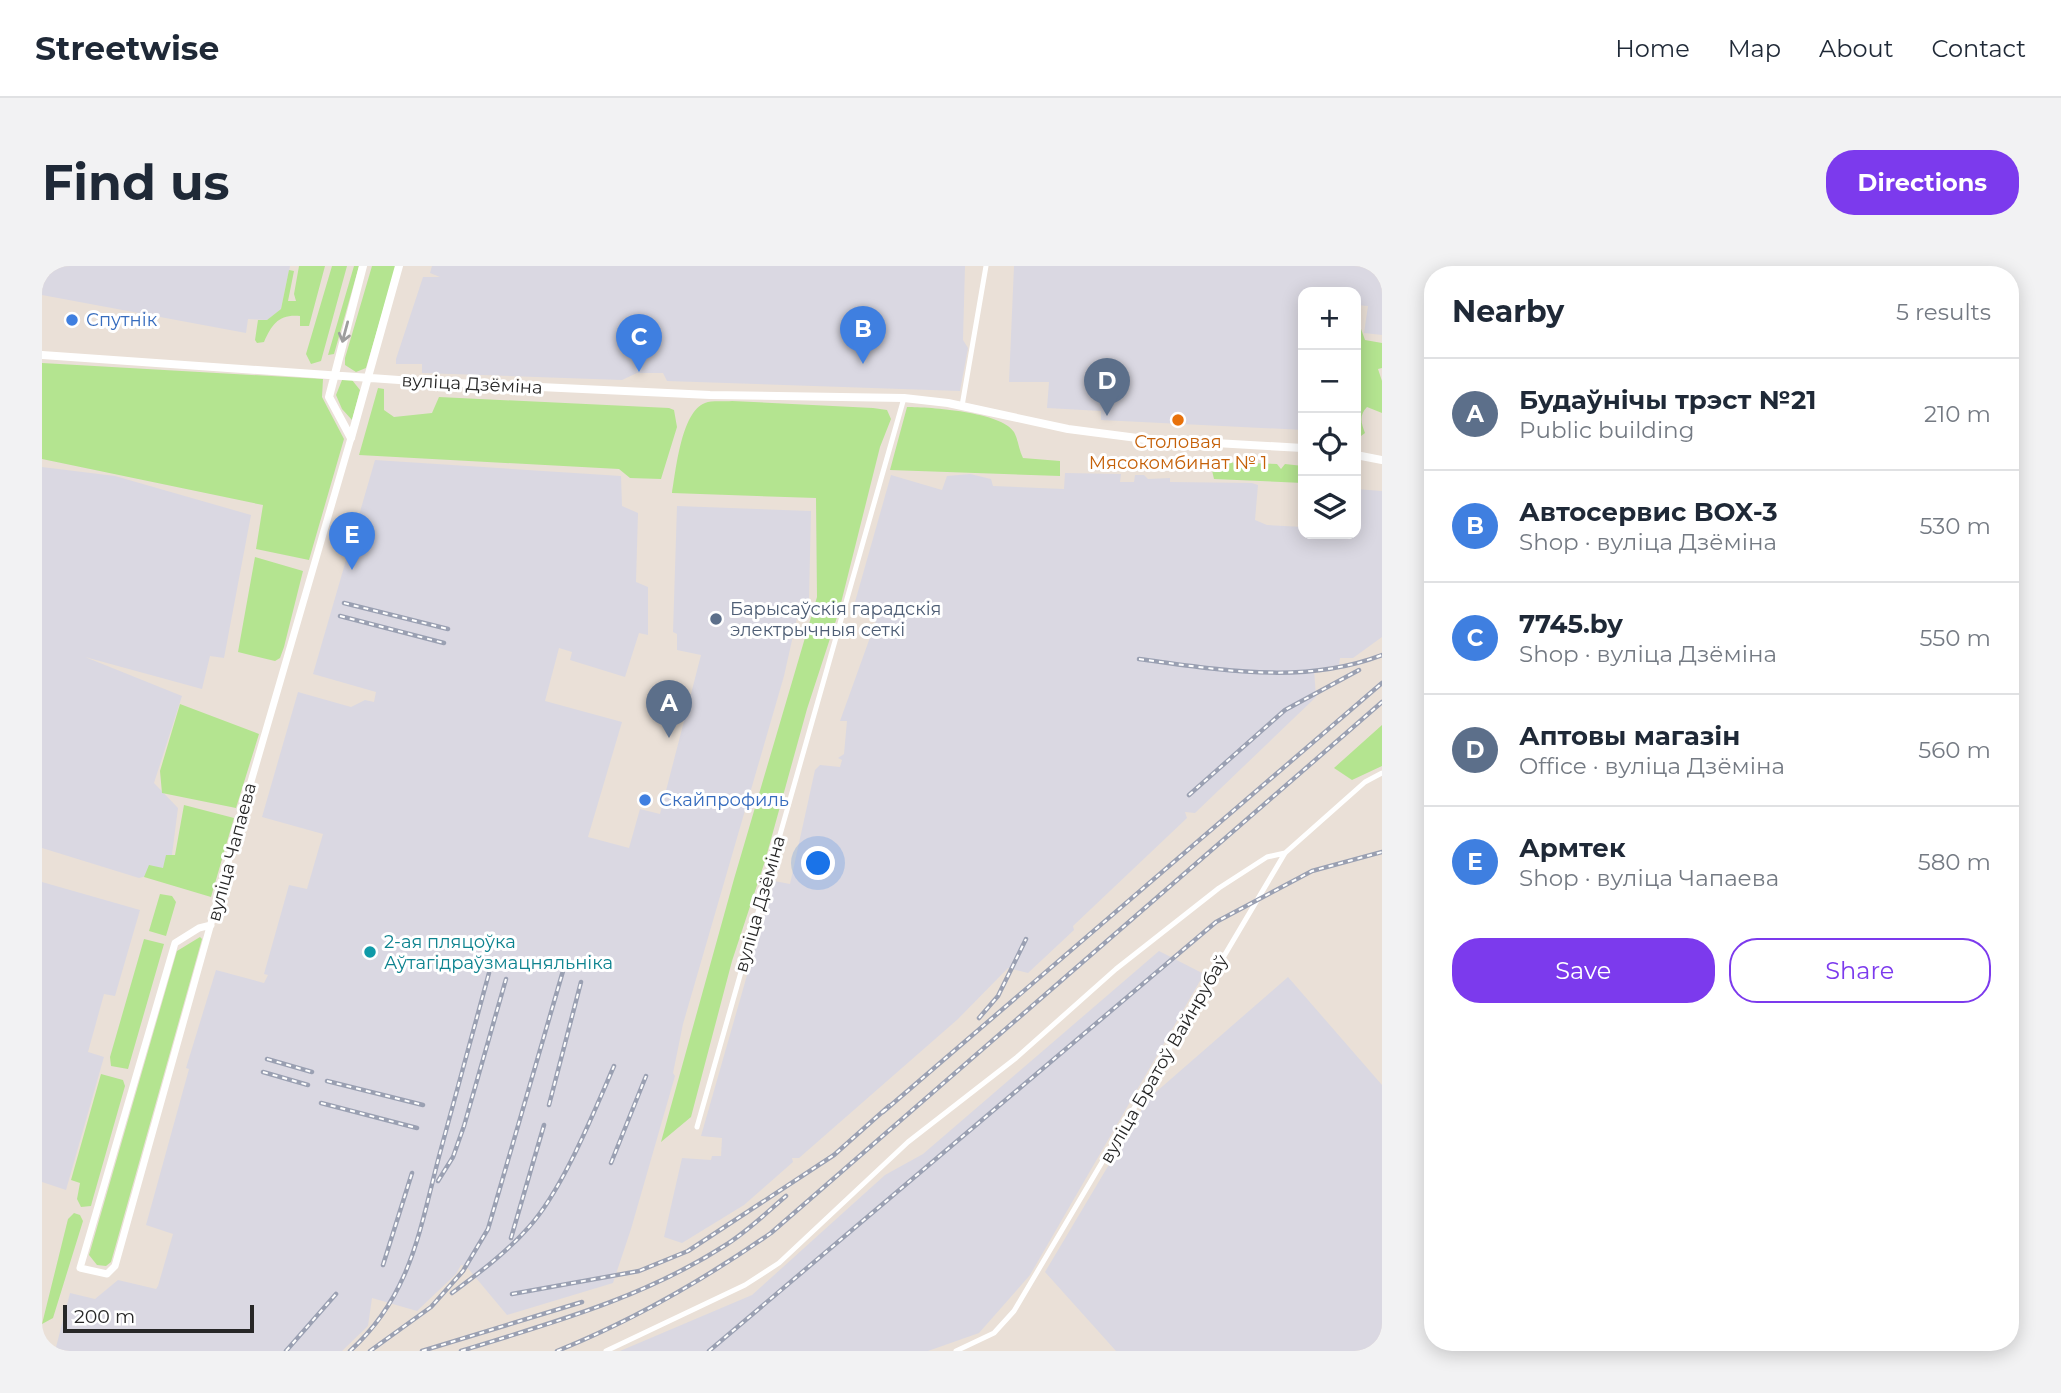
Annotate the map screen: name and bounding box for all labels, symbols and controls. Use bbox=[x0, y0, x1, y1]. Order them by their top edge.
text: Streetwise bbox=[35, 28, 219, 68]
text: Home bbox=[1615, 34, 1690, 63]
text: Map bbox=[1728, 34, 1781, 63]
text: About bbox=[1819, 34, 1893, 63]
text: Contact bbox=[1931, 34, 2026, 63]
button: Directions bbox=[1826, 150, 2019, 215]
text: Find us bbox=[42, 153, 230, 212]
map controls bbox=[1298, 287, 1361, 539]
button: + bbox=[1298, 287, 1361, 350]
text: Nearby bbox=[1452, 293, 1564, 330]
text: 5 results bbox=[1896, 298, 1991, 326]
pin: B bbox=[840, 306, 886, 364]
place label: Спутнік bbox=[86, 309, 158, 331]
marker: Спутнік bbox=[64, 312, 80, 328]
pin: C bbox=[616, 314, 662, 372]
one-way arrow bbox=[338, 320, 351, 343]
button: − bbox=[1298, 350, 1361, 413]
pin: D bbox=[1084, 358, 1130, 416]
street label: вуліца Дзёміна bbox=[401, 369, 543, 399]
text: Будаўнічы трэст №21 bbox=[1519, 384, 1817, 416]
text: A bbox=[1466, 400, 1484, 428]
text: 210 m bbox=[1924, 400, 1991, 428]
marker: Столовая Мясокомбинат № 1 bbox=[1170, 412, 1186, 428]
button: locate bbox=[1298, 413, 1361, 476]
text: Public building bbox=[1519, 416, 1694, 444]
place label: Столовая Мясокомбинат № 1 bbox=[1089, 431, 1267, 474]
button: layers bbox=[1298, 476, 1361, 539]
text: Автосервис BOX-3 bbox=[1519, 496, 1778, 528]
pin: E bbox=[329, 512, 375, 570]
text: B bbox=[1466, 512, 1484, 540]
text: 530 m bbox=[1919, 512, 1991, 540]
text: Shop · вуліца Дзёміна bbox=[1519, 528, 1777, 556]
place label: Барысаўскія гарадскія электрычныя сеткі bbox=[730, 598, 942, 641]
text: 7745.by bbox=[1519, 608, 1623, 640]
marker: Барысаўскія гарадскія электрычныя сеткі bbox=[708, 611, 724, 627]
text: C bbox=[1467, 624, 1483, 652]
text: 550 m bbox=[1919, 624, 1991, 652]
text: Shop · вуліца Дзёміна bbox=[1519, 640, 1777, 668]
pin: A bbox=[646, 680, 692, 738]
text: Аптовы магазін bbox=[1519, 720, 1740, 752]
text: D bbox=[1466, 736, 1485, 764]
text: 560 m bbox=[1918, 736, 1991, 764]
text: Office · вуліца Дзёміна bbox=[1519, 752, 1785, 780]
street label: вуліца Чапаева bbox=[203, 780, 261, 924]
place label: Скайпрофиль bbox=[659, 789, 789, 811]
marker: Скайпрофиль bbox=[637, 792, 653, 808]
text: Армтек bbox=[1519, 832, 1626, 864]
street label: вуліца Дзёміна bbox=[730, 833, 790, 975]
your location bbox=[801, 846, 835, 880]
text: E bbox=[1467, 848, 1483, 876]
text: 580 m bbox=[1918, 848, 1991, 876]
text: Shop · вуліца Чапаева bbox=[1519, 864, 1779, 892]
place label: 2-ая пляцоўка Аўтагідраўзмацняльніка bbox=[384, 931, 613, 974]
button: Save bbox=[1452, 938, 1715, 1003]
button: Share bbox=[1729, 938, 1991, 1003]
marker: 2-ая пляцоўка Аўтагідраўзмацняльніка bbox=[362, 944, 378, 960]
street label: вуліца Братоў Вайнрубаў bbox=[1095, 951, 1233, 1167]
scale bar bbox=[63, 1302, 254, 1334]
text: 200 m bbox=[74, 1305, 135, 1328]

